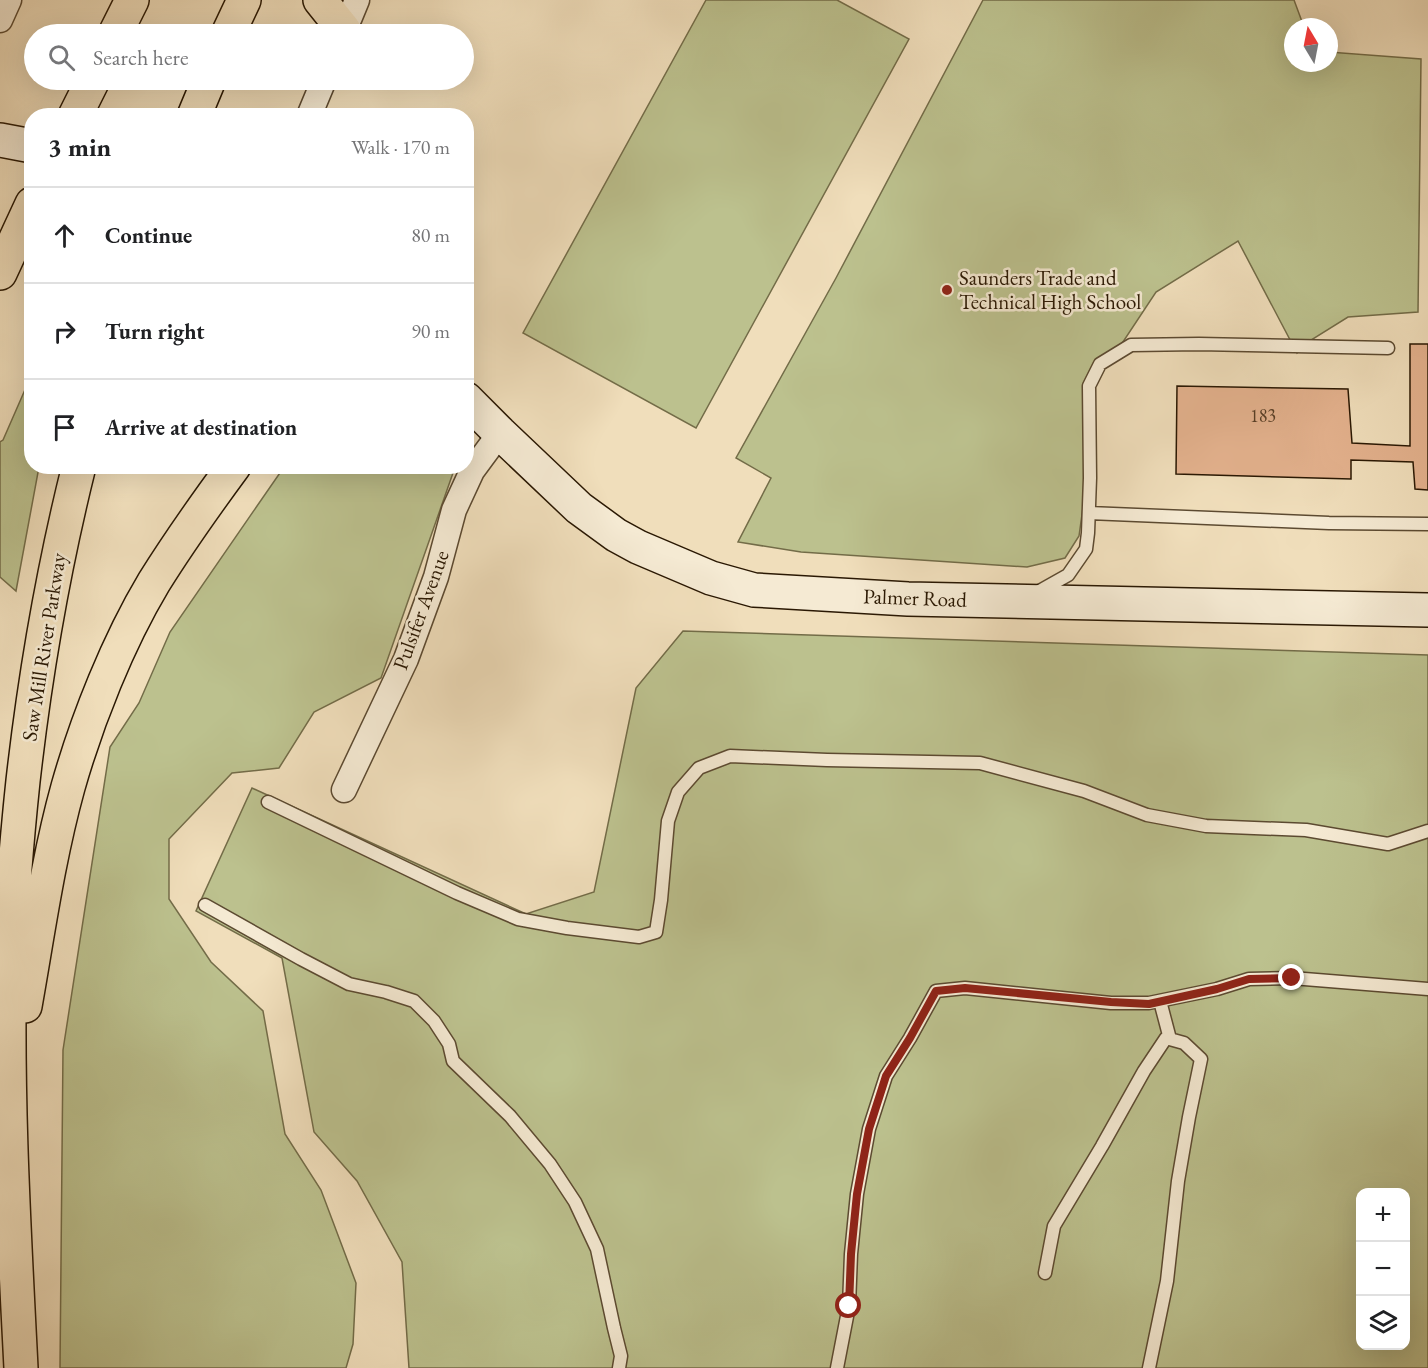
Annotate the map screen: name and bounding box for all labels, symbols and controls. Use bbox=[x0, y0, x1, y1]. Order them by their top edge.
north arrow bbox=[1284, 18, 1338, 72]
search box bbox=[24, 24, 474, 90]
icon: search bbox=[45, 41, 78, 74]
text: Search here bbox=[93, 43, 188, 72]
text: 3 min bbox=[48, 130, 111, 164]
text: Walk · 170 m bbox=[351, 134, 450, 160]
icon: ahead bbox=[48, 219, 81, 252]
text: Continue bbox=[105, 221, 192, 250]
text: 80 m bbox=[411, 222, 450, 248]
place label: Saunders Trade and Technical High School bbox=[959, 264, 1141, 315]
marker: Saunders Trade and Technical High School bbox=[940, 283, 954, 297]
icon: right bbox=[48, 315, 81, 348]
text: Turn right bbox=[105, 317, 204, 346]
text: 90 m bbox=[411, 318, 450, 344]
house number: 183 bbox=[1250, 404, 1276, 427]
icon: arrive bbox=[48, 411, 81, 444]
text: Arrive at destination bbox=[105, 413, 297, 442]
street label: Pulsifer Avenue bbox=[386, 546, 455, 673]
street label: Saw Mill River Parkway bbox=[15, 550, 72, 743]
street label: Palmer Road bbox=[863, 582, 968, 613]
route end bbox=[1278, 964, 1304, 990]
map controls bbox=[1356, 1188, 1410, 1350]
button: + bbox=[1356, 1188, 1410, 1242]
button: − bbox=[1356, 1242, 1410, 1296]
route start bbox=[835, 1292, 861, 1318]
button: layers bbox=[1356, 1296, 1410, 1350]

